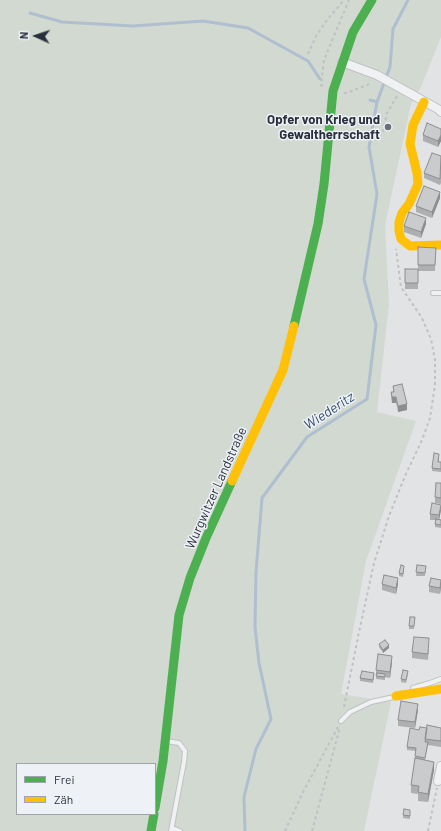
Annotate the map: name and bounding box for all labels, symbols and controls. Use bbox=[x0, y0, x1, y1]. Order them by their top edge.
north arrow bbox=[16, 16, 56, 56]
text: N bbox=[17, 31, 30, 39]
place label: Opfer von Krieg und Gewaltherrschaft bbox=[267, 112, 380, 143]
marker: Opfer von Krieg und Gewaltherrschaft bbox=[383, 122, 393, 132]
water label: Wiederitz bbox=[301, 389, 357, 433]
street label: Wurgwitzer Landstraße bbox=[182, 425, 250, 551]
legend bbox=[16, 763, 156, 815]
text: Frei bbox=[54, 772, 74, 786]
text: Zäh bbox=[54, 792, 73, 806]

